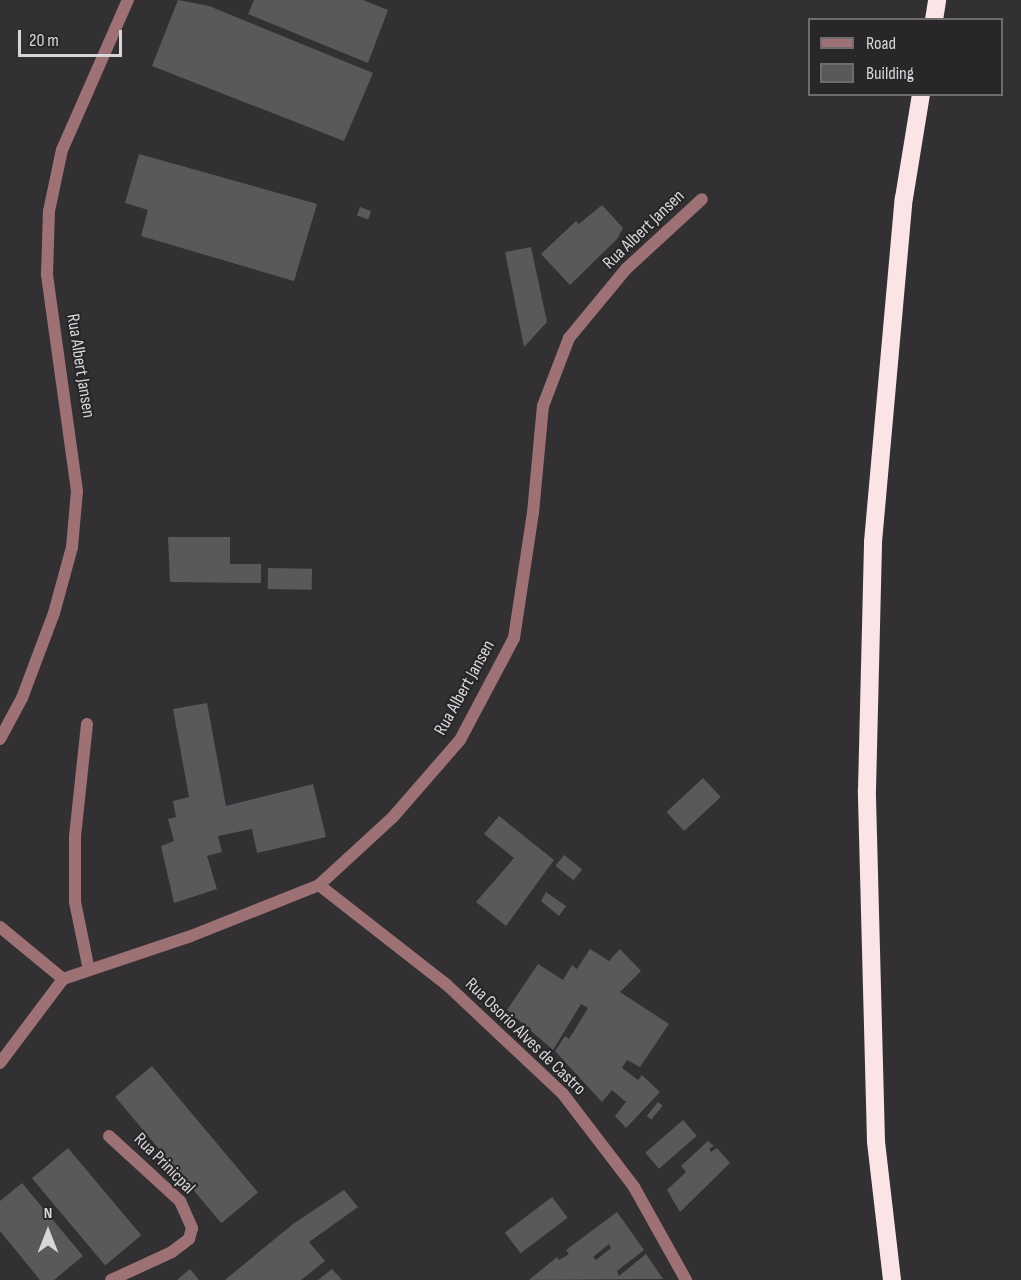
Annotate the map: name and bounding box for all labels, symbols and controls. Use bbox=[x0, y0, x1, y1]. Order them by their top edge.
scale bar bbox=[21, 18, 124, 56]
legend bbox=[808, 18, 1003, 96]
text: 20 m bbox=[29, 30, 59, 51]
text: Road bbox=[866, 33, 896, 54]
text: Building bbox=[866, 63, 914, 84]
street label: Rua Albert Jansen bbox=[599, 186, 689, 274]
street label: Rua Albert Jansen bbox=[61, 312, 99, 420]
street label: Rua Albert Jansen bbox=[430, 637, 500, 739]
street label: Rua Osorio Alves de Castro bbox=[460, 974, 590, 1100]
street label: Rua Prinicpal bbox=[129, 1129, 199, 1199]
north arrow bbox=[18, 1202, 78, 1262]
text: N bbox=[44, 1204, 52, 1223]

